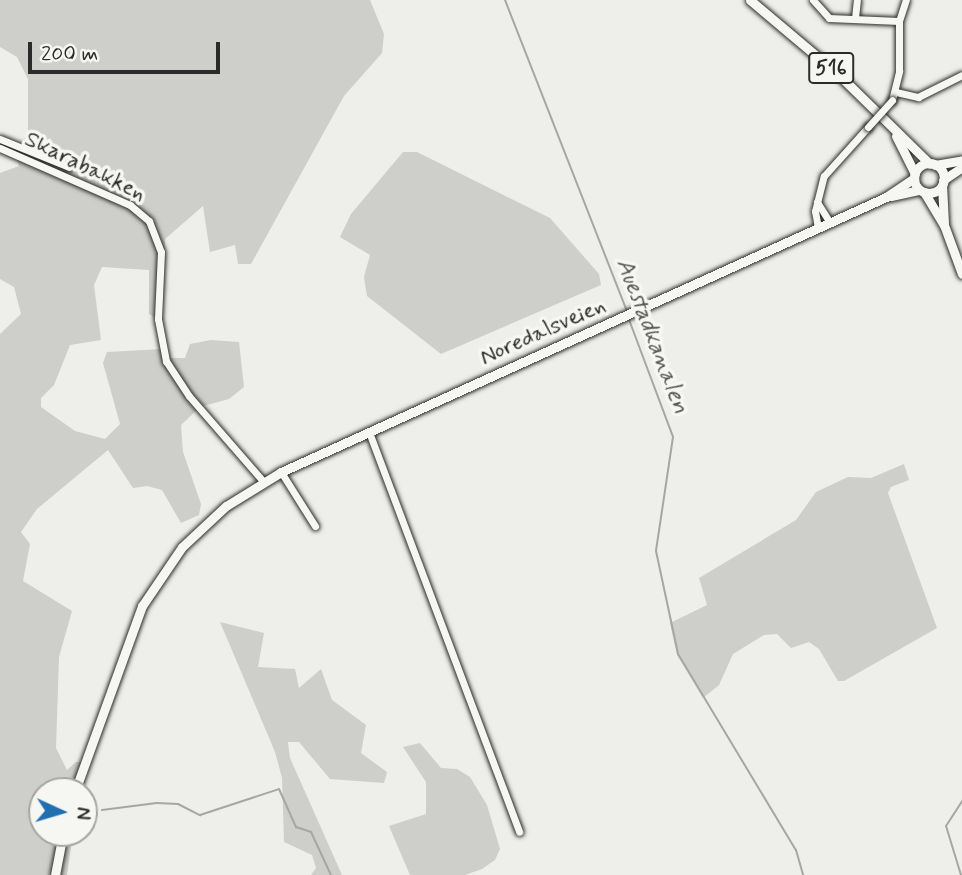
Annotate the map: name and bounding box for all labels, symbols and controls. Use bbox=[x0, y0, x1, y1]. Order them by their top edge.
scale bar bbox=[32, 28, 224, 72]
text: 200 m bbox=[41, 40, 98, 68]
road number: 516 bbox=[806, 50, 856, 86]
street label: Skarabakken bbox=[20, 126, 150, 208]
water label: Auestadkanalen bbox=[609, 254, 695, 418]
street label: Noredalsveien bbox=[476, 292, 610, 372]
north arrow bbox=[28, 777, 98, 847]
text: N bbox=[70, 806, 95, 821]

